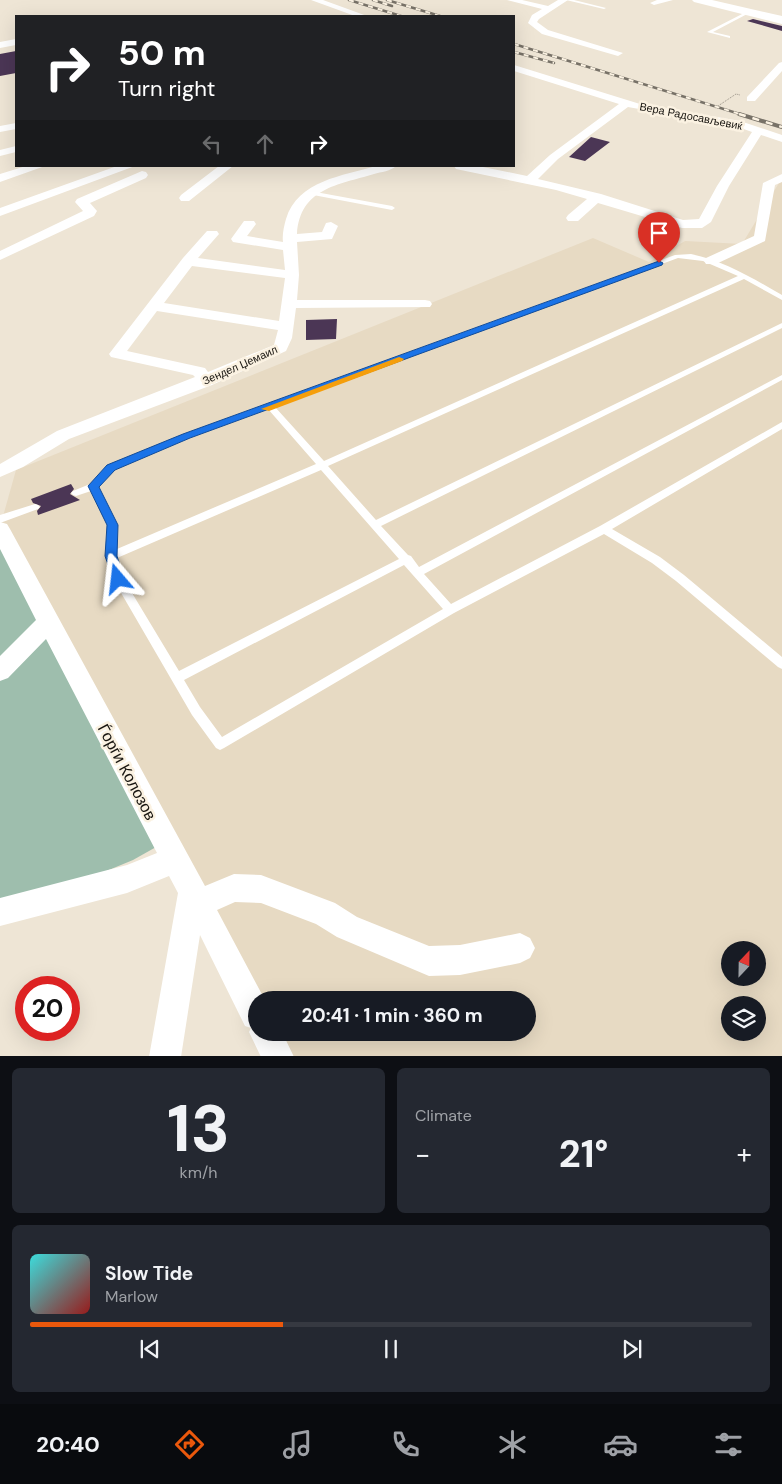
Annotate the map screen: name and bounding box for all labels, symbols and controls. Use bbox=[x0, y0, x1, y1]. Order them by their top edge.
text: 50 m bbox=[118, 30, 206, 76]
icon: right bbox=[35, 35, 100, 100]
text: Turn right bbox=[118, 74, 215, 103]
street label: Вера Радосављевиќ bbox=[638, 99, 744, 133]
icon: left bbox=[198, 130, 226, 158]
icon: ahead bbox=[251, 130, 279, 158]
icon: right bbox=[304, 130, 332, 158]
pin bbox=[638, 212, 680, 263]
icon: arrive bbox=[645, 219, 673, 247]
street label: Зендел Џемаил bbox=[200, 342, 280, 388]
position arrow bbox=[91, 552, 143, 604]
street label: Ѓорѓи Колозов bbox=[93, 720, 161, 824]
north arrow bbox=[721, 941, 766, 986]
map controls bbox=[721, 941, 766, 1041]
speed limit sign: 20 bbox=[15, 976, 80, 1041]
button: layers bbox=[721, 996, 766, 1041]
text: 20:41 · 1 min · 360 m bbox=[301, 1003, 483, 1028]
text: 13 bbox=[167, 1087, 230, 1171]
text: Climate bbox=[415, 1105, 472, 1126]
text: 21° bbox=[559, 1129, 608, 1179]
text: − bbox=[415, 1136, 430, 1173]
text: + bbox=[737, 1136, 752, 1173]
text: km/h bbox=[180, 1162, 217, 1183]
text: Slow Tide bbox=[105, 1261, 193, 1286]
text: Marlow bbox=[105, 1286, 158, 1307]
icon: previous bbox=[136, 1335, 164, 1363]
icon: pause bbox=[377, 1335, 405, 1363]
icon: next bbox=[618, 1335, 646, 1363]
icon: directions bbox=[172, 1427, 207, 1462]
icon: music bbox=[280, 1427, 315, 1462]
icon: phone bbox=[388, 1427, 423, 1462]
icon: climate bbox=[495, 1427, 530, 1462]
icon: car bbox=[603, 1427, 638, 1462]
icon: filters bbox=[711, 1427, 746, 1462]
text: 20:40 bbox=[36, 1430, 100, 1459]

